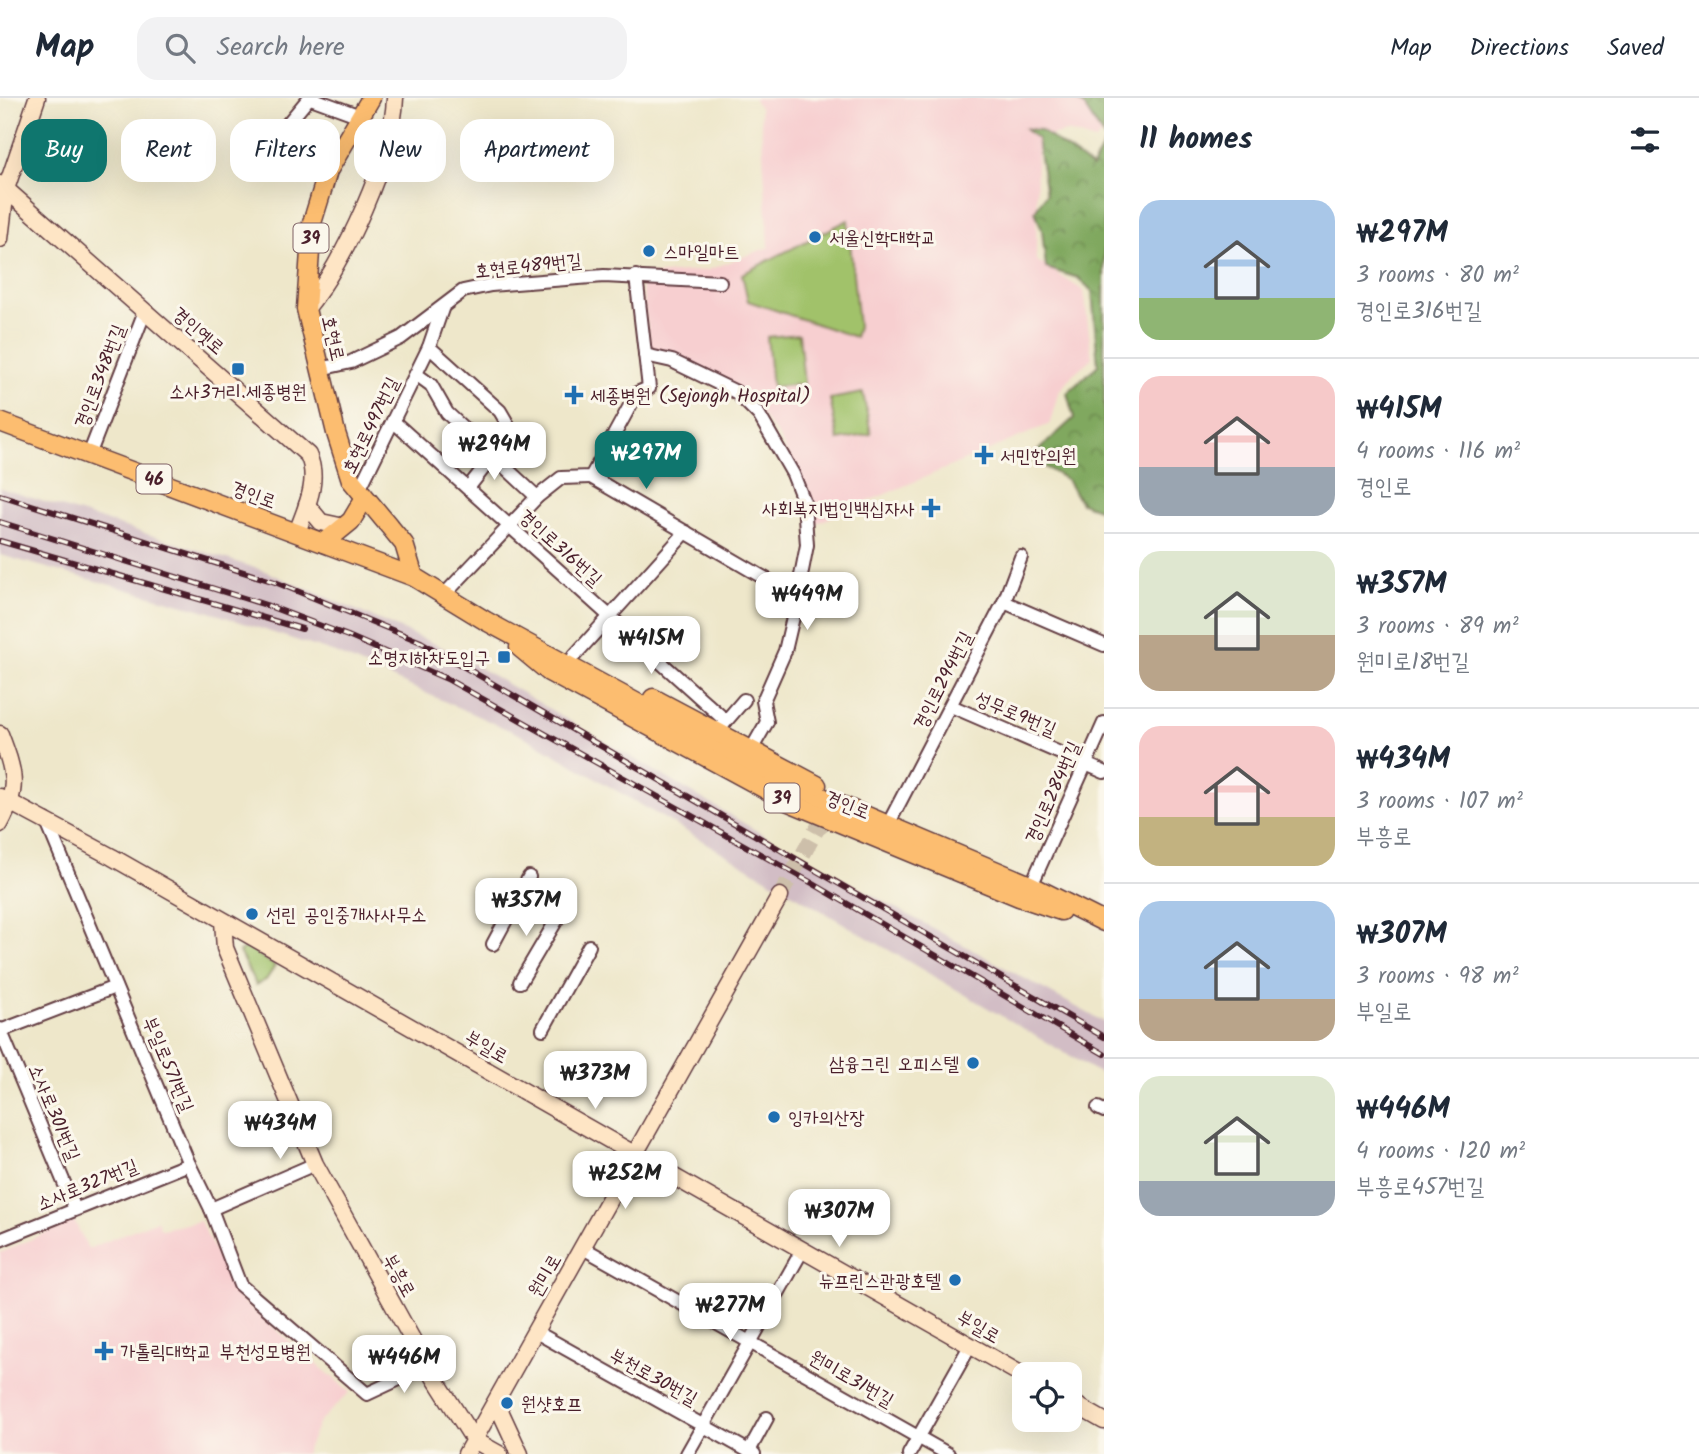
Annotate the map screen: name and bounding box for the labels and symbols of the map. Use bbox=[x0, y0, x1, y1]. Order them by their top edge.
road number: 39 bbox=[294, 223, 328, 252]
place label: 서울신학대학교 bbox=[829, 224, 936, 254]
marker: 서울신학대학교 bbox=[807, 229, 823, 245]
place label: 스마일마트 bbox=[663, 238, 739, 268]
marker: 스마일마트 bbox=[641, 243, 657, 259]
street label: 호현로489번길 bbox=[473, 246, 583, 288]
street label: 경인옛로 bbox=[165, 300, 231, 363]
street label: 호현로 bbox=[312, 313, 352, 364]
street label: 경인로348번길 bbox=[67, 320, 134, 433]
marker: 소사3거리.세종병원 bbox=[230, 361, 246, 377]
street label: 호현로497번길 bbox=[335, 372, 408, 480]
place label: 소사3거리.세종병원 bbox=[169, 378, 307, 408]
place label: 세종병원 (Sejongh Hospital) bbox=[590, 382, 811, 412]
marker: 세종병원 (Sejongh Hospital) bbox=[564, 385, 584, 405]
pin: ₩294M bbox=[445, 422, 543, 482]
pin: ₩297M bbox=[597, 432, 695, 491]
place label: 서민한의원 bbox=[1000, 442, 1076, 472]
marker: 서민한의원 bbox=[974, 445, 994, 465]
road number: 46 bbox=[136, 464, 172, 494]
street label: 경인로 bbox=[227, 474, 280, 518]
place label: 사회복지법인백십자사 bbox=[762, 495, 915, 525]
marker: 사회복지법인백십자사 bbox=[921, 498, 941, 518]
street label: 경인로316번길 bbox=[511, 503, 608, 594]
pin: ₩449M bbox=[758, 573, 856, 632]
pin: ₩415M bbox=[602, 616, 700, 676]
street label: 경인로294번길 bbox=[906, 626, 981, 735]
place label: 소명지하차도입구 bbox=[368, 644, 490, 674]
marker: 소명지하차도입구 bbox=[496, 649, 512, 665]
street label: 성무로9번길 bbox=[970, 684, 1061, 745]
street label: 경인로284번길 bbox=[1018, 737, 1090, 849]
street label: 경인로 bbox=[820, 783, 874, 828]
road number: 39 bbox=[764, 784, 800, 812]
pin: ₩357M bbox=[477, 878, 575, 938]
place label: 선린 공인중개사사무소 bbox=[266, 901, 427, 931]
marker: 선린 공인중개사사무소 bbox=[244, 906, 260, 922]
street label: 부일로571번길 bbox=[134, 1012, 201, 1117]
street label: 부일로 bbox=[459, 1023, 513, 1072]
place label: 삼융그린 오피스텔 bbox=[829, 1050, 959, 1080]
pin: ₩373M bbox=[546, 1052, 644, 1111]
marker: 삼융그린 오피스텔 bbox=[965, 1055, 981, 1071]
street label: 소사로301번길 bbox=[19, 1060, 87, 1166]
pin: ₩434M bbox=[231, 1102, 329, 1161]
place label: 잉카의산장 bbox=[788, 1104, 864, 1134]
marker: 잉카의산장 bbox=[766, 1109, 782, 1125]
street label: 소사로327번길 bbox=[32, 1152, 143, 1220]
pin: ₩252M bbox=[576, 1152, 674, 1211]
pin: ₩307M bbox=[790, 1190, 888, 1249]
street label: 부흥로 bbox=[374, 1249, 422, 1303]
street label: 원미로 bbox=[521, 1249, 570, 1303]
place label: 뉴프린스관광호텔 bbox=[819, 1267, 941, 1297]
marker: 뉴프린스관광호텔 bbox=[947, 1272, 963, 1288]
pin: ₩277M bbox=[681, 1284, 779, 1343]
street label: 부일로 bbox=[951, 1303, 1005, 1352]
pin: ₩446M bbox=[355, 1336, 453, 1395]
place label: 가톨릭대학교 부천성모병원 bbox=[120, 1338, 311, 1368]
marker: 가톨릭대학교 부천성모병원 bbox=[94, 1341, 114, 1361]
street label: 부천로30번길 bbox=[603, 1341, 703, 1414]
street label: 원미로31번길 bbox=[803, 1343, 899, 1416]
place label: 원샷호프 bbox=[521, 1390, 582, 1420]
marker: 원샷호프 bbox=[499, 1395, 515, 1411]

